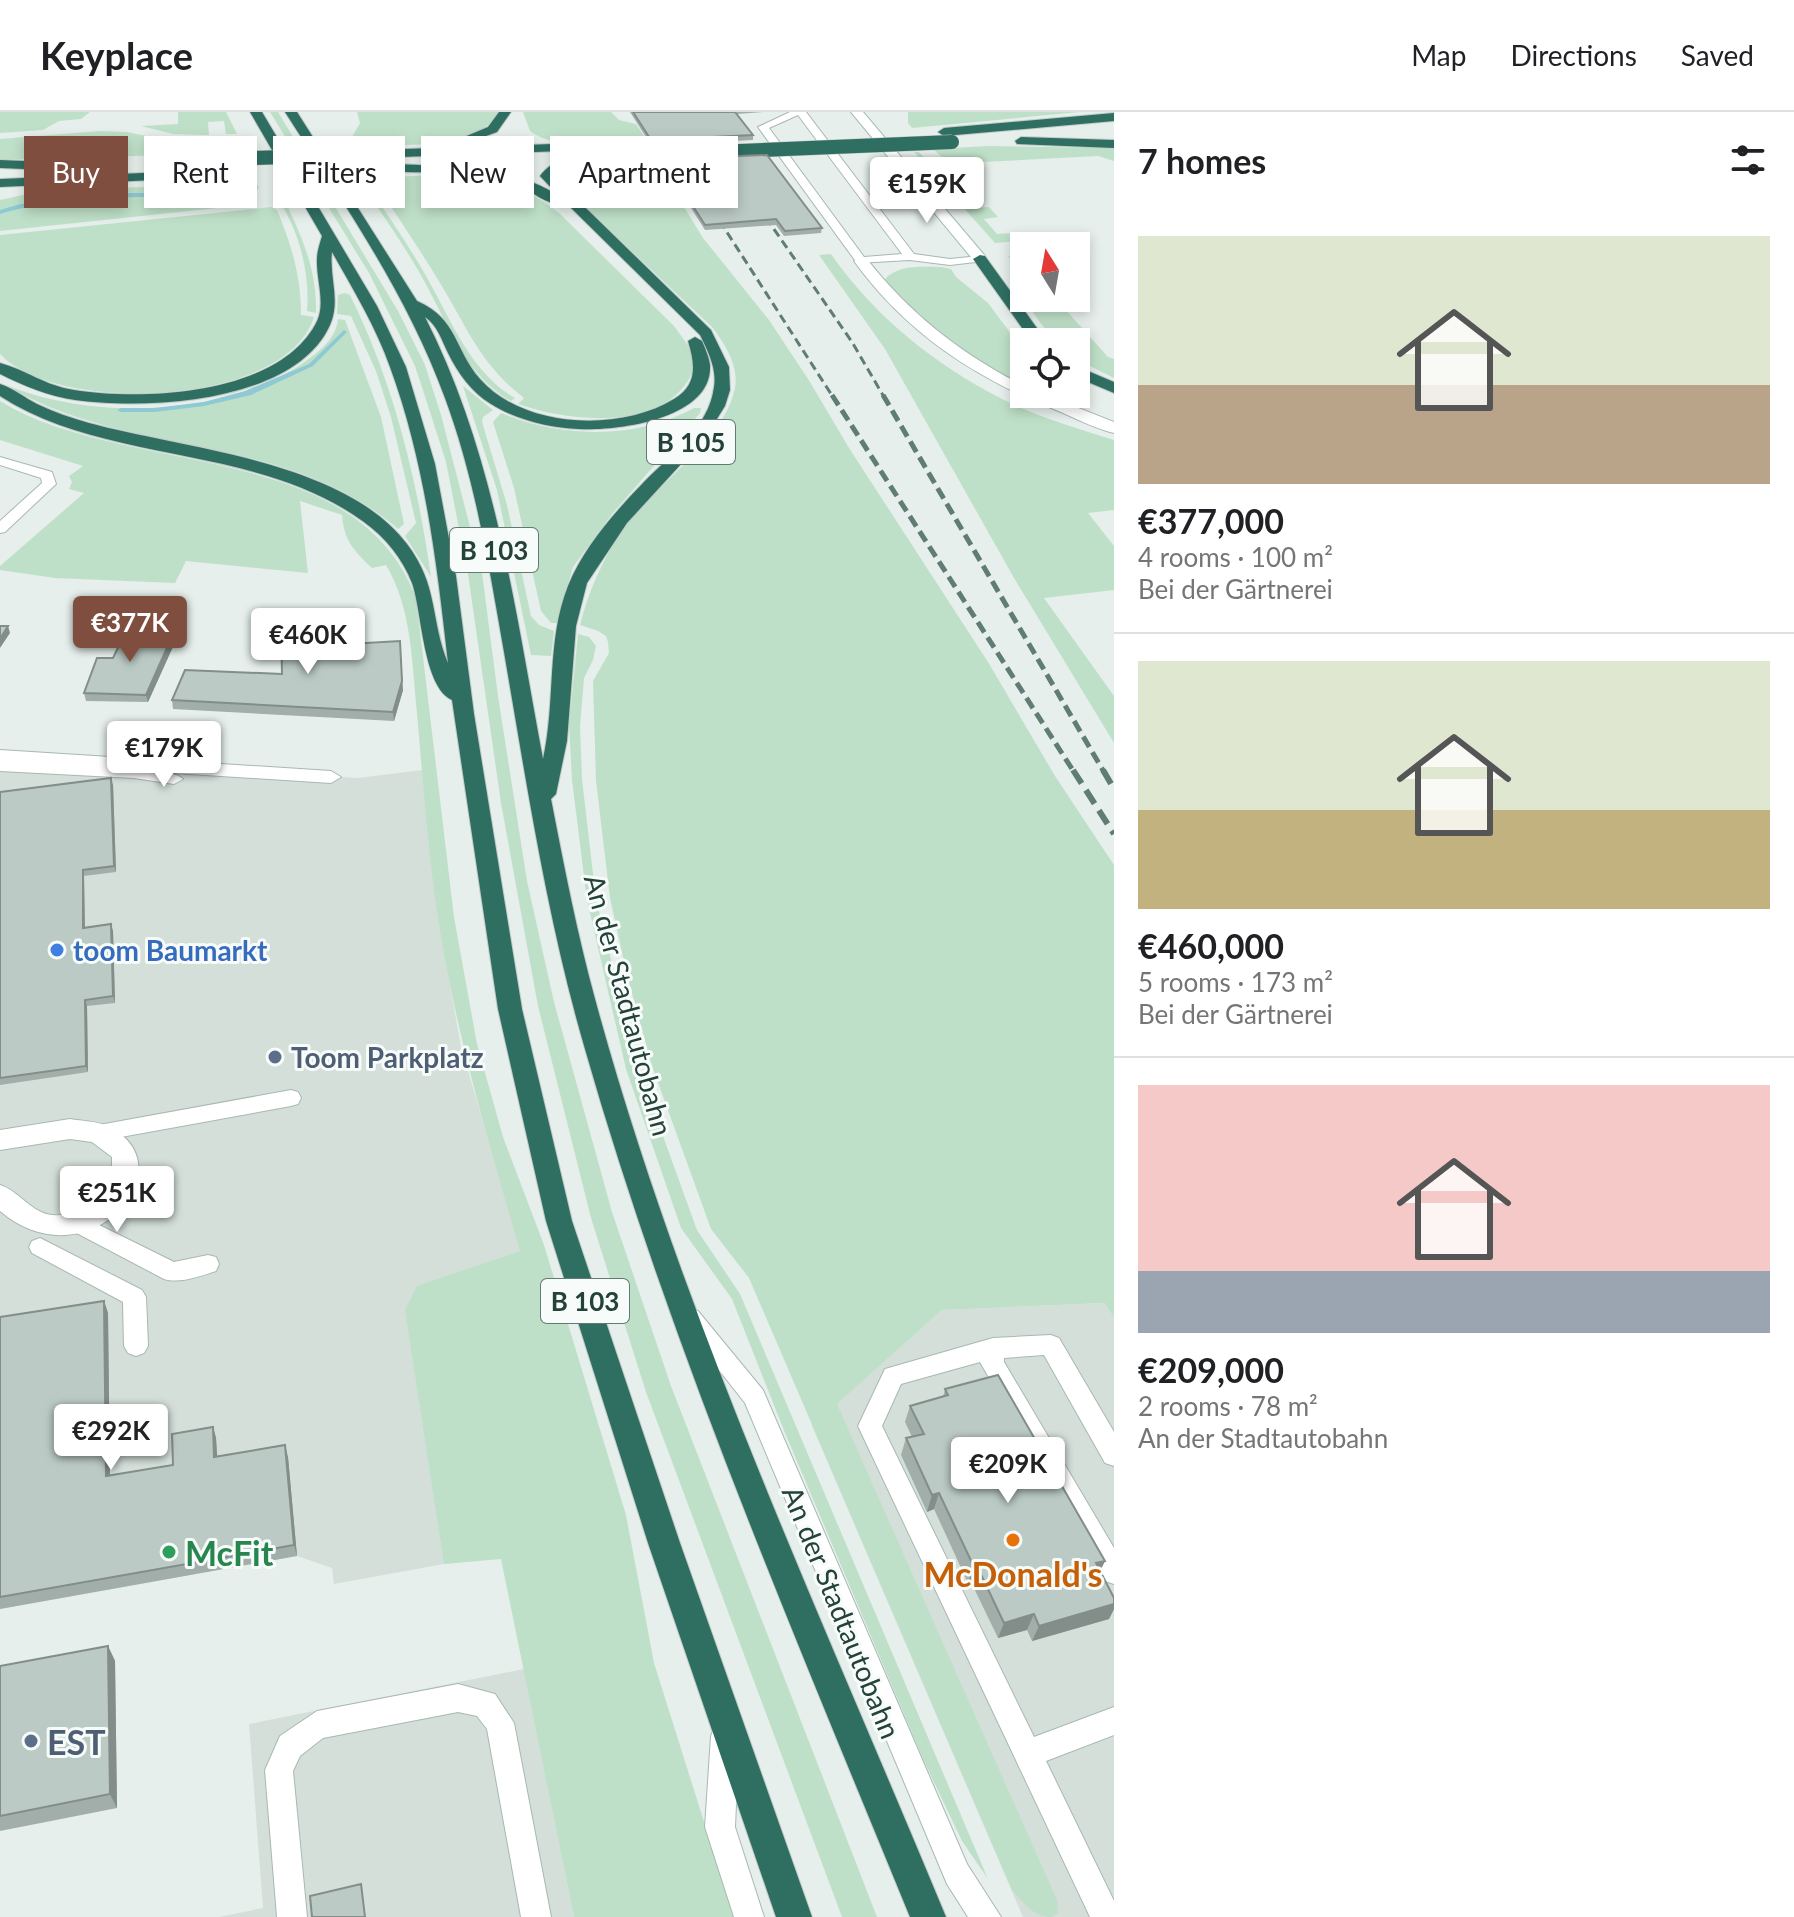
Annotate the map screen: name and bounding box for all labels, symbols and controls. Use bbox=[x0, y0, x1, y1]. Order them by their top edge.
text: Keyplace bbox=[40, 32, 193, 78]
text: Map bbox=[1411, 38, 1466, 72]
text: Directions bbox=[1510, 38, 1637, 72]
text: Saved bbox=[1681, 38, 1754, 72]
chip: Buy bbox=[24, 136, 128, 208]
chip: Rent bbox=[144, 136, 257, 208]
chip: Filters bbox=[273, 136, 405, 208]
chip: New bbox=[421, 136, 534, 208]
chip: Apartment bbox=[550, 136, 738, 208]
icon: filters bbox=[1726, 138, 1770, 182]
text: 7 homes bbox=[1138, 140, 1266, 181]
pin: €159K bbox=[871, 157, 983, 225]
text: €159K bbox=[888, 167, 966, 199]
north arrow bbox=[1010, 232, 1090, 312]
map controls bbox=[1010, 232, 1090, 408]
icon: home bbox=[1382, 288, 1526, 432]
button: locate bbox=[1010, 328, 1090, 408]
road number: B 105 bbox=[647, 420, 735, 464]
text: €377,000 bbox=[1138, 500, 1284, 541]
road number: B 103 bbox=[450, 528, 538, 572]
text: 4 rooms · 100 m² bbox=[1138, 541, 1333, 573]
text: Bei der Gärtnerei bbox=[1138, 573, 1333, 605]
pin: €377K bbox=[74, 596, 186, 664]
text: €377K bbox=[91, 606, 169, 638]
pin: €460K bbox=[252, 608, 364, 676]
text: €460K bbox=[269, 618, 347, 650]
icon: home bbox=[1382, 713, 1526, 857]
pin: €179K bbox=[108, 721, 220, 789]
text: €179K bbox=[125, 731, 203, 763]
street label: An der Stadtautobahn bbox=[578, 871, 680, 1139]
text: €460,000 bbox=[1138, 925, 1284, 966]
place label: toom Baumarkt bbox=[73, 933, 268, 967]
marker: toom Baumarkt bbox=[48, 941, 66, 959]
text: 5 rooms · 173 m² bbox=[1138, 966, 1333, 998]
text: Bei der Gärtnerei bbox=[1138, 998, 1333, 1030]
place label: Toom Parkplatz bbox=[291, 1040, 484, 1074]
marker: Toom Parkplatz bbox=[266, 1048, 284, 1066]
icon: home bbox=[1382, 1137, 1526, 1281]
pin: €251K bbox=[61, 1166, 173, 1234]
text: €251K bbox=[78, 1176, 156, 1208]
road number: B 103 bbox=[541, 1279, 629, 1323]
text: €209,000 bbox=[1138, 1349, 1284, 1390]
text: 2 rooms · 78 m² bbox=[1138, 1390, 1318, 1422]
pin: €292K bbox=[55, 1404, 167, 1472]
text: €292K bbox=[72, 1414, 150, 1446]
text: An der Stadtautobahn bbox=[1138, 1422, 1388, 1454]
pin: €209K bbox=[952, 1437, 1064, 1505]
text: €209K bbox=[969, 1447, 1047, 1479]
street label: An der Stadtautobahn bbox=[776, 1481, 908, 1743]
marker: McDonald's bbox=[1004, 1531, 1022, 1549]
place label: McFit bbox=[185, 1532, 274, 1573]
marker: McFit bbox=[160, 1543, 178, 1561]
place label: McDonald's bbox=[924, 1553, 1102, 1594]
place label: EST bbox=[47, 1721, 106, 1762]
marker: EST bbox=[22, 1732, 40, 1750]

